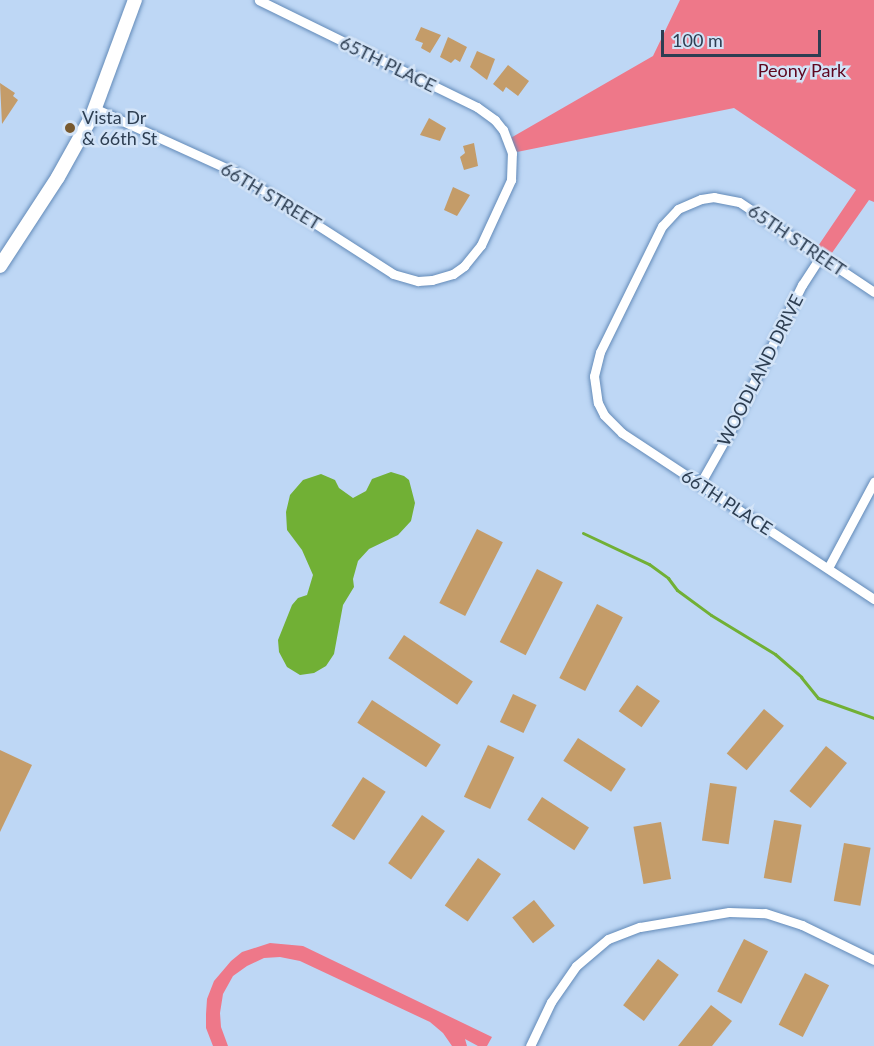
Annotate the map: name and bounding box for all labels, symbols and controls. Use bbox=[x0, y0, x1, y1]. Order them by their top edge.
scale bar bbox=[664, 18, 824, 56]
text: 100 m bbox=[672, 29, 723, 51]
street label: 65TH PLACE bbox=[336, 31, 440, 97]
park label: Peony Park bbox=[758, 59, 846, 81]
place label: Vista Dr & 66th St bbox=[82, 107, 157, 150]
marker: Vista Dr & 66th St bbox=[63, 121, 77, 135]
street label: 66TH STREET bbox=[217, 158, 325, 234]
street label: 65TH STREET bbox=[744, 199, 850, 281]
street label: WOODLAND DRIVE bbox=[712, 291, 808, 449]
street label: 66TH PLACE bbox=[677, 465, 777, 539]

